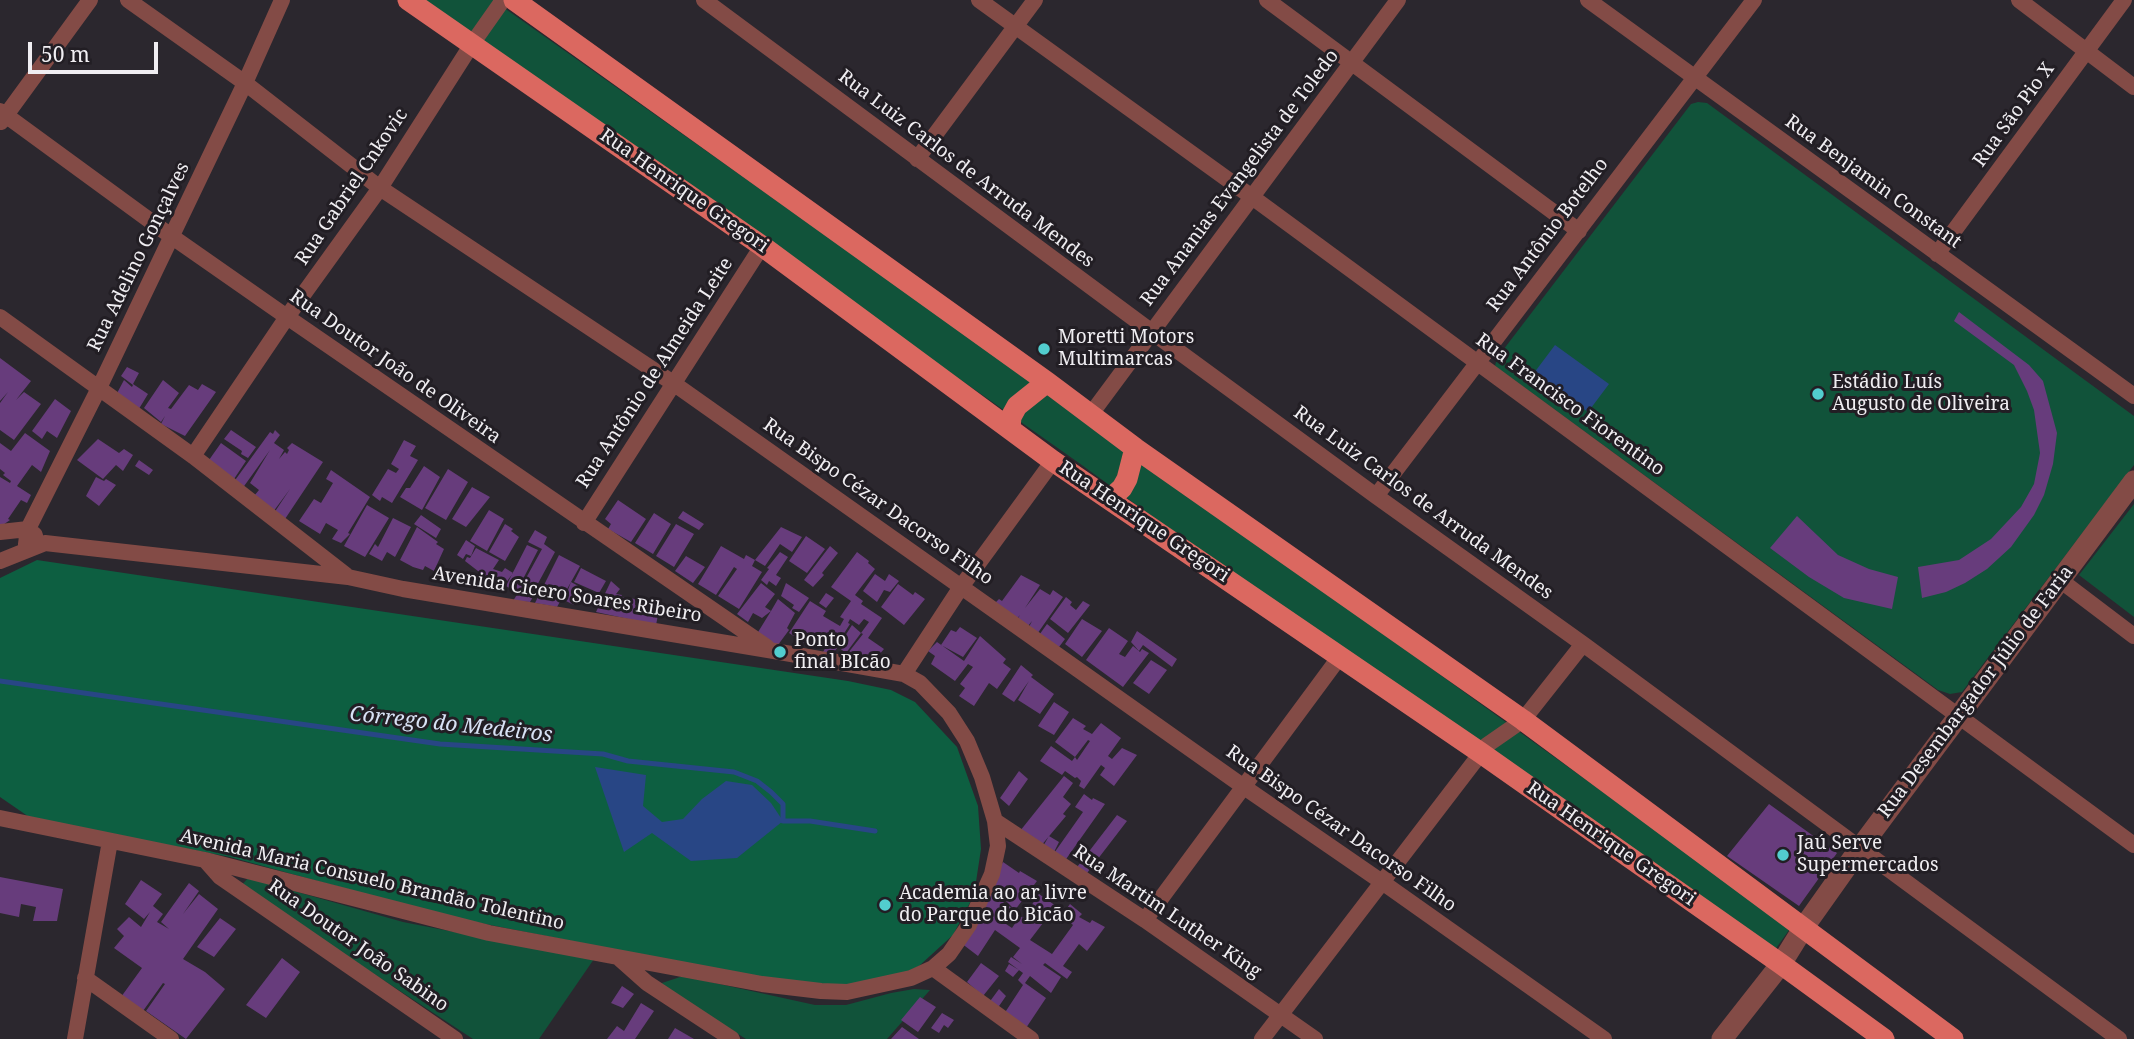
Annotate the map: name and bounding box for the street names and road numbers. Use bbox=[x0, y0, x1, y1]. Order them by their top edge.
street label: Rua Ananias Evangelista de Toledo bbox=[1136, 45, 1344, 311]
street label: Rua São Pio X bbox=[1969, 59, 2059, 171]
street label: Rua Luiz Carlos de Arruda Mendes bbox=[834, 65, 1098, 273]
street label: Rua Gabriel Cnkovic bbox=[291, 104, 413, 270]
street label: Rua Benjamin Constant bbox=[1780, 110, 1966, 254]
street label: Rua Henrique Gregori bbox=[595, 124, 773, 258]
street label: Rua Antônio Botelho bbox=[1483, 154, 1613, 316]
street label: Rua Adelino Gonçalves bbox=[83, 159, 195, 355]
street label: Rua Antônio de Almeida Leite bbox=[572, 253, 738, 493]
street label: Rua Doutor João de Oliveira bbox=[285, 285, 505, 449]
street label: Rua Francisco Fiorentino bbox=[1471, 329, 1669, 481]
street label: Rua Luiz Carlos de Arruda Mendes bbox=[1289, 401, 1557, 605]
street label: Rua Bispo Cézar Dacorso Filho bbox=[759, 414, 997, 590]
street label: Rua Henrique Gregori bbox=[1055, 457, 1233, 587]
street label: Rua Desembargador Júlio de Faria bbox=[1874, 561, 2078, 823]
street label: Avenida Cicero Soares Ribeiro bbox=[431, 562, 703, 628]
street label: Rua Bispo Cézar Dacorso Filho bbox=[1222, 741, 1460, 917]
street label: Rua Henrique Gregori bbox=[1522, 777, 1700, 911]
street label: Avenida Maria Consuelo Brandão Tolentino bbox=[178, 825, 566, 935]
street label: Rua Martim Luther King bbox=[1069, 841, 1265, 983]
street label: Rua Doutor João Sabino bbox=[263, 875, 453, 1017]

